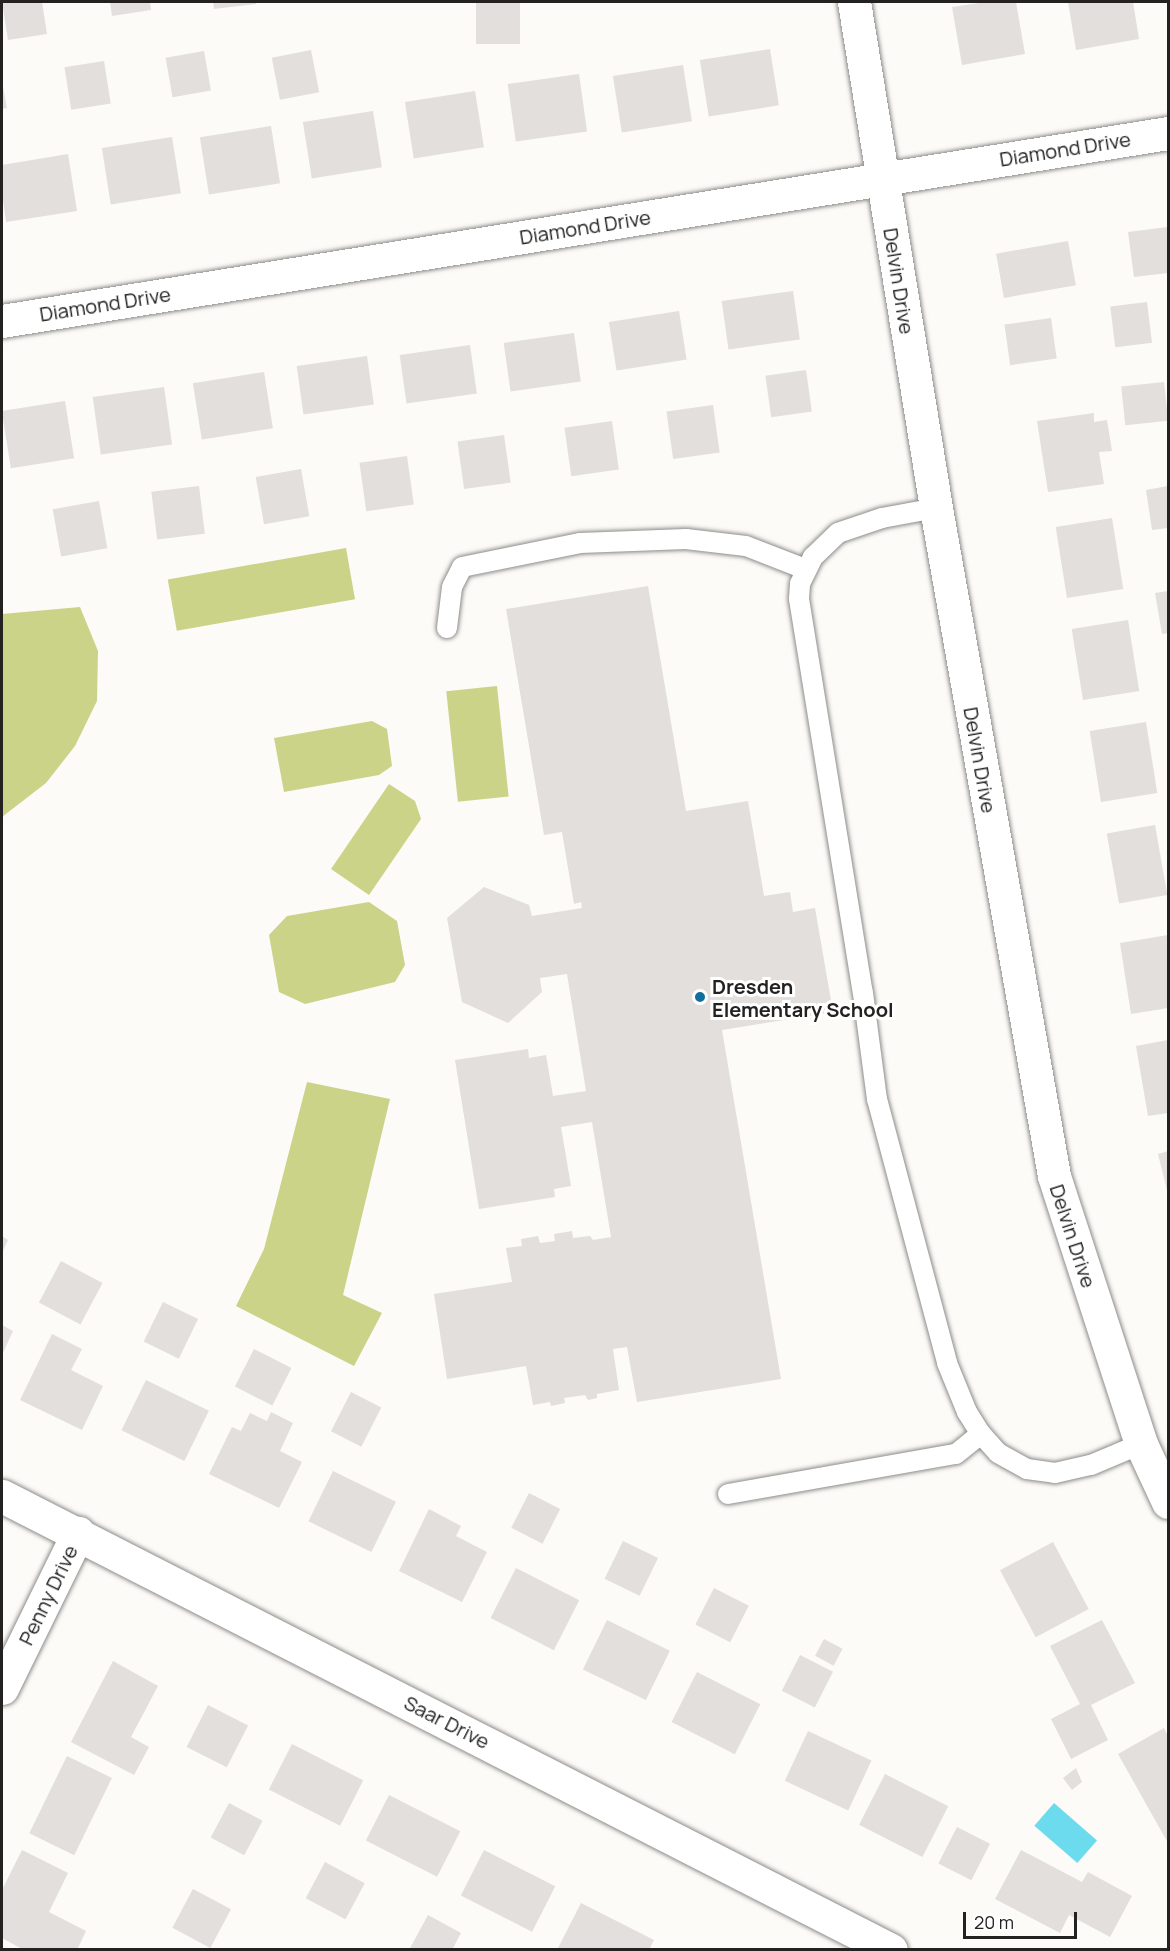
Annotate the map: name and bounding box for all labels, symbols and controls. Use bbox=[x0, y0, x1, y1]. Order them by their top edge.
street label: Diamond Drive bbox=[998, 127, 1132, 171]
street label: Diamond Drive bbox=[518, 205, 652, 249]
street label: Delvin Drive bbox=[879, 226, 919, 336]
street label: Diamond Drive bbox=[38, 282, 172, 326]
street label: Delvin Drive bbox=[959, 705, 1001, 815]
place label: Dresden Elementary School bbox=[712, 974, 894, 1021]
marker: Dresden Elementary School bbox=[693, 990, 707, 1004]
street label: Delvin Drive bbox=[1045, 1181, 1101, 1291]
street label: Penny Drive bbox=[14, 1541, 82, 1649]
street label: Saar Drive bbox=[400, 1690, 494, 1754]
scale bar bbox=[966, 1900, 1080, 1938]
text: 20 m bbox=[974, 1910, 1014, 1934]

